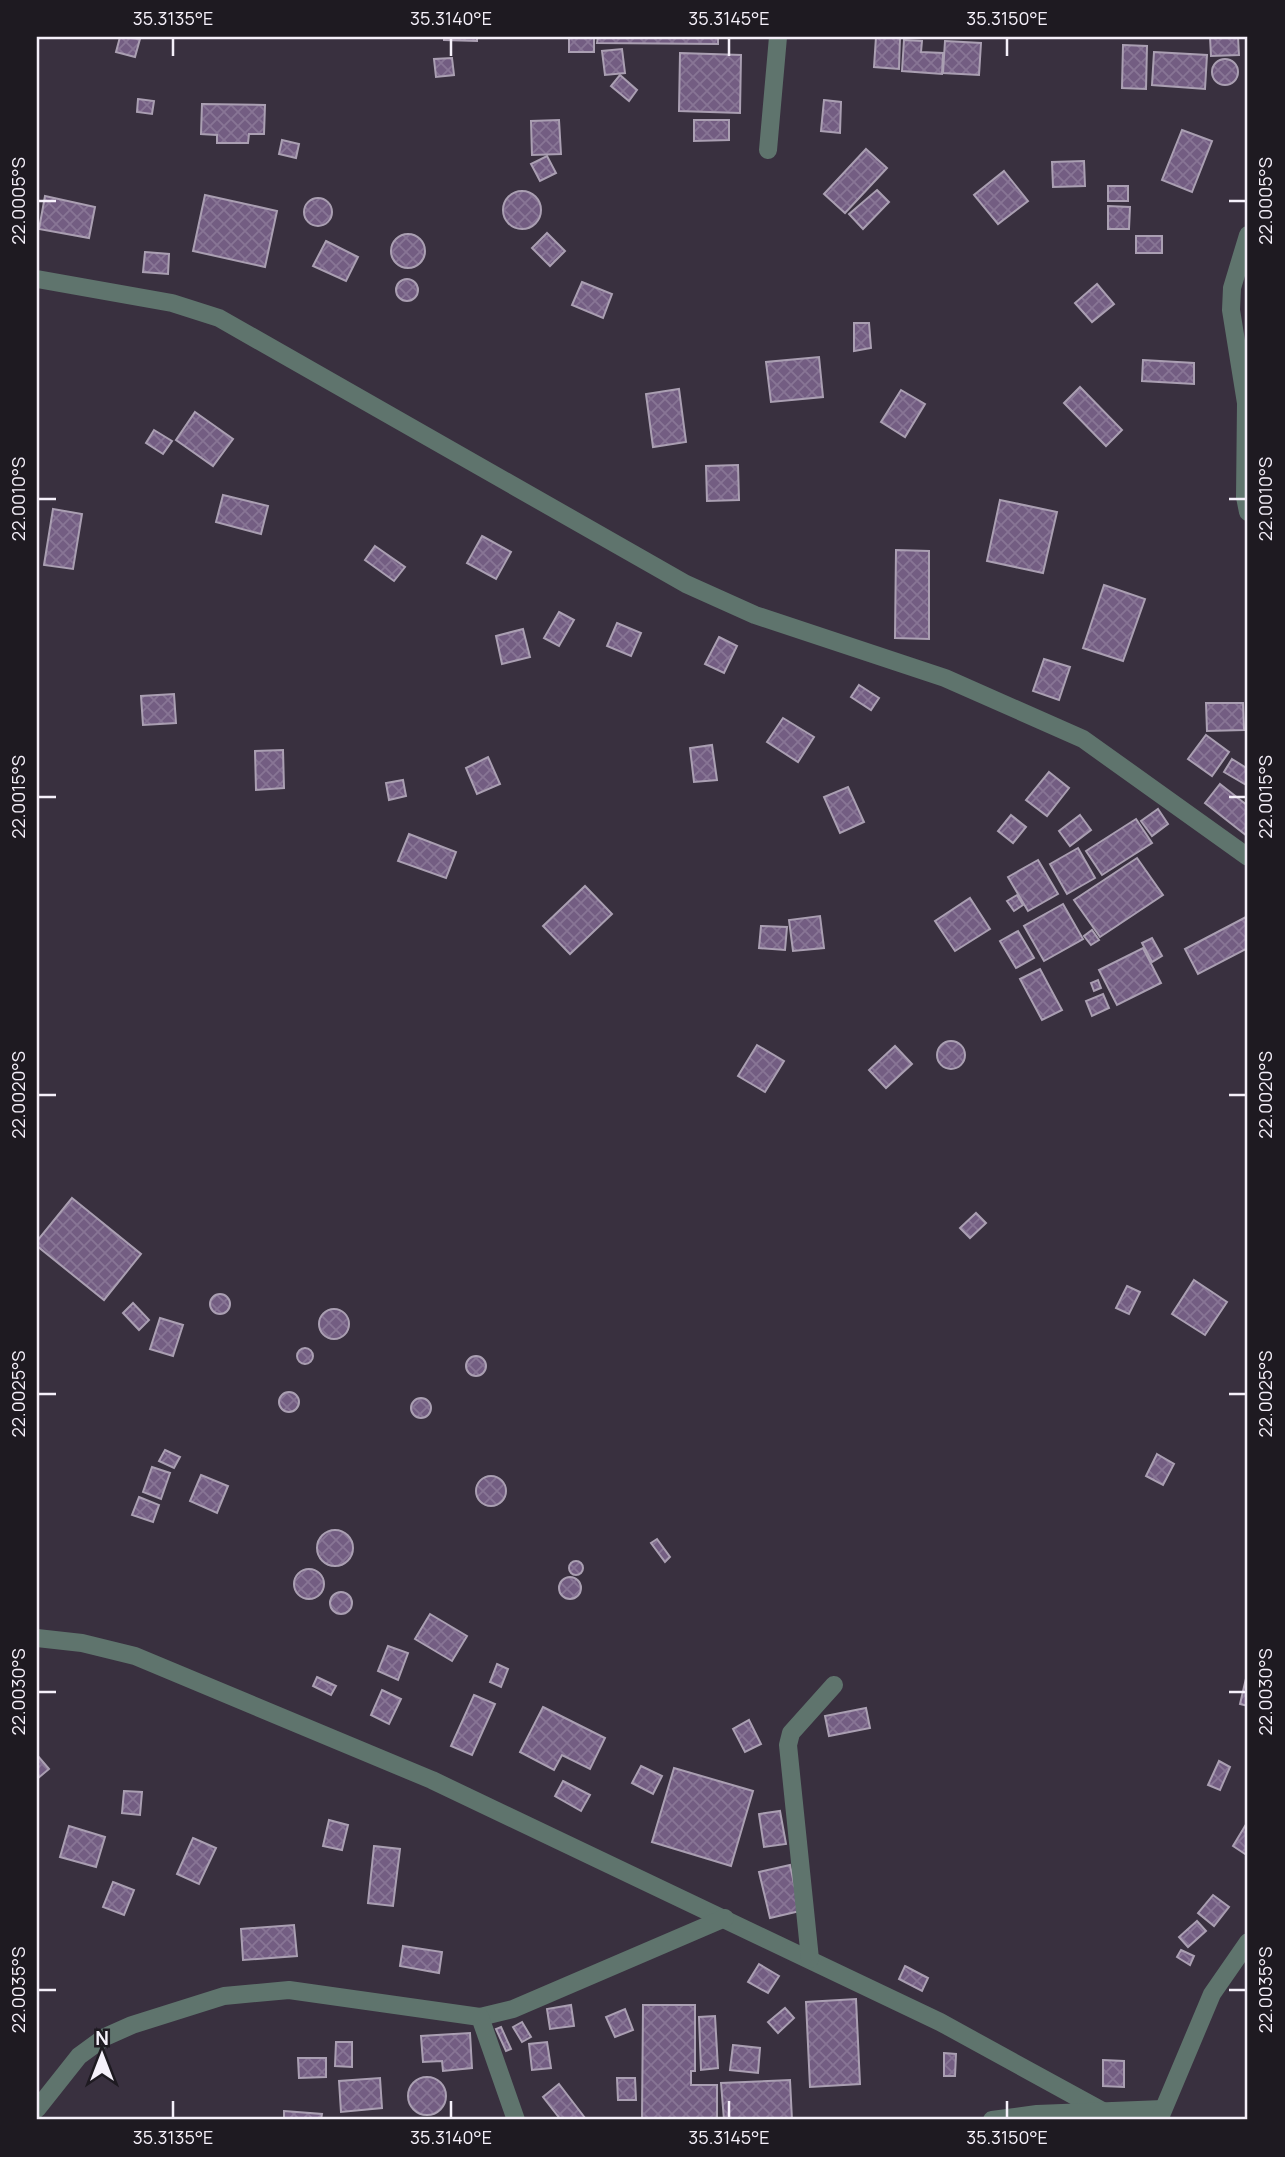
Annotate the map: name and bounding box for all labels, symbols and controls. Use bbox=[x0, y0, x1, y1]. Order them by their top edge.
text: 35.3135°E bbox=[133, 6, 213, 30]
text: 35.3140°E bbox=[410, 6, 492, 30]
text: 35.3145°E bbox=[688, 6, 770, 30]
text: 35.3150°E bbox=[966, 6, 1048, 30]
text: 22.0005°S bbox=[6, 157, 30, 245]
text: 22.0005°S bbox=[1253, 157, 1277, 245]
text: 22.0010°S bbox=[6, 457, 30, 541]
text: 22.0010°S bbox=[1253, 457, 1277, 541]
text: 22.0015°S bbox=[6, 755, 30, 839]
text: 22.0015°S bbox=[1253, 755, 1277, 839]
text: 22.0020°S bbox=[6, 1051, 30, 1139]
text: 22.0020°S bbox=[1253, 1051, 1277, 1139]
text: 22.0025°S bbox=[6, 1351, 30, 1437]
text: 22.0025°S bbox=[1253, 1351, 1277, 1437]
text: 22.0030°S bbox=[6, 1648, 30, 1736]
text: 22.0030°S bbox=[1253, 1648, 1277, 1736]
text: 22.0035°S bbox=[6, 1947, 30, 2033]
text: 22.0035°S bbox=[1253, 1947, 1277, 2033]
north arrow bbox=[66, 2021, 136, 2090]
text: N bbox=[95, 2025, 109, 2051]
text: 35.3135°E bbox=[133, 2125, 213, 2149]
text: 35.3140°E bbox=[410, 2125, 492, 2149]
text: 35.3145°E bbox=[688, 2125, 770, 2149]
text: 35.3150°E bbox=[966, 2125, 1048, 2149]

